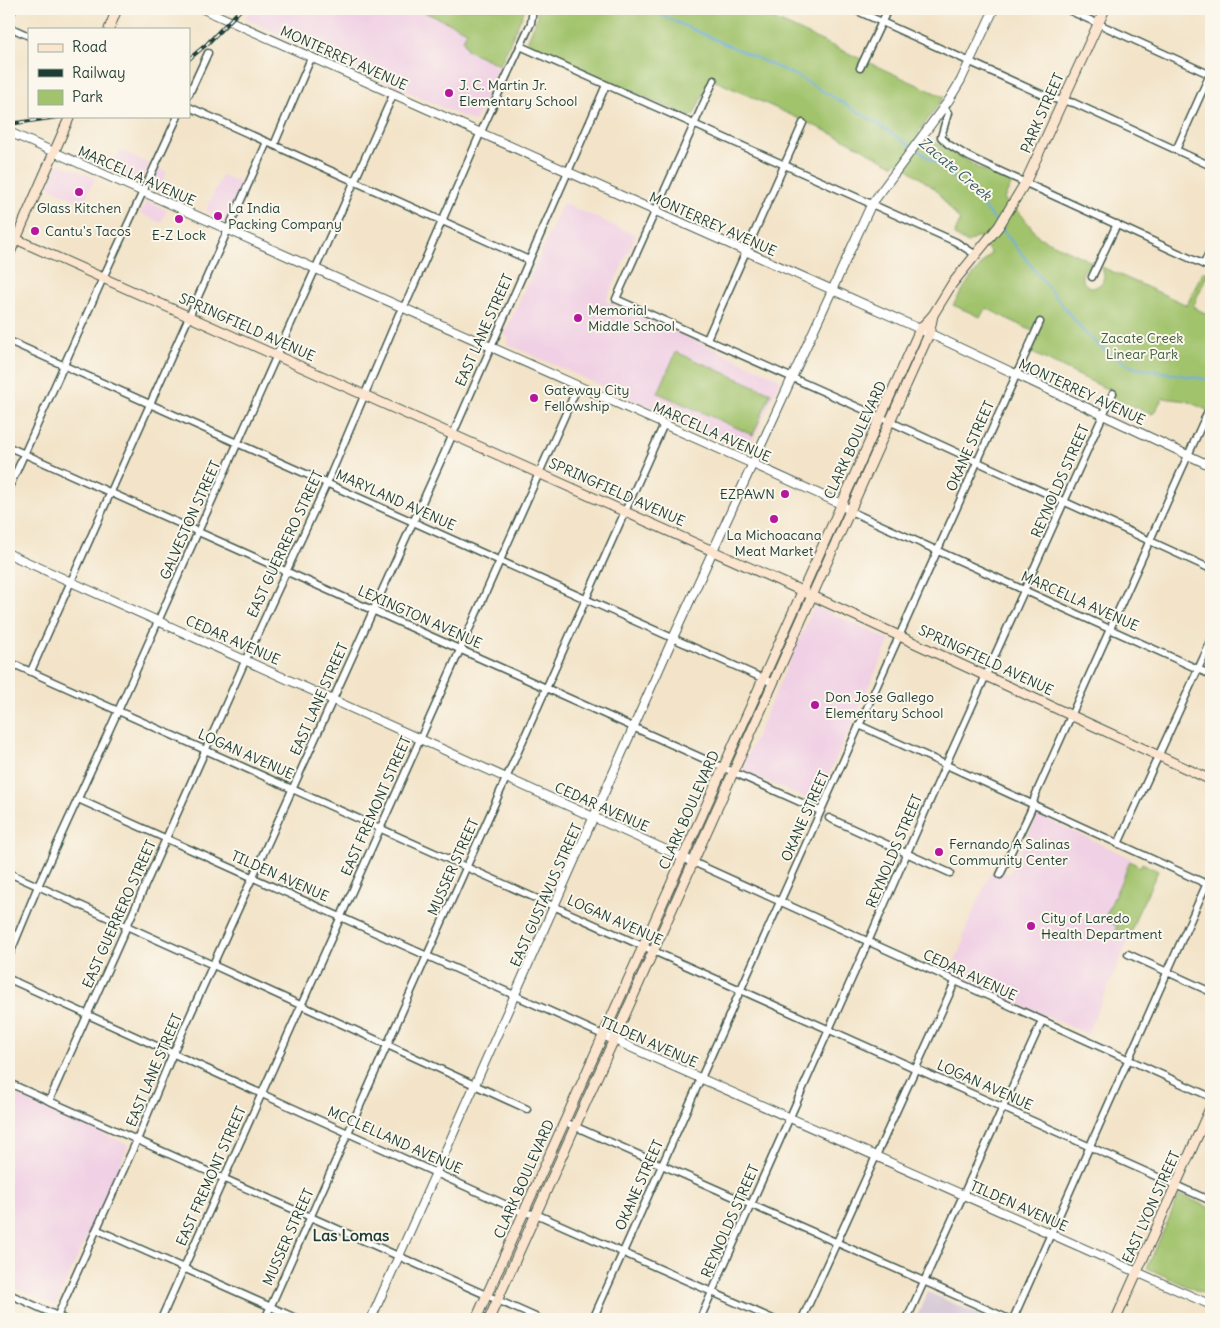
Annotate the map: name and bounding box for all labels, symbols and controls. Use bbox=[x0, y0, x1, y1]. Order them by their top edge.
street label: MONTERREY AVENUE bbox=[277, 22, 411, 94]
legend bbox=[28, 28, 190, 118]
text: Road bbox=[72, 37, 107, 56]
text: Railway bbox=[72, 63, 126, 82]
street label: PARK STREET bbox=[1016, 70, 1068, 156]
place label: J. C. Martin Jr. Elementary School bbox=[459, 76, 577, 110]
text: Park bbox=[72, 87, 103, 106]
marker: J. C. Martin Jr. Elementary School bbox=[443, 87, 455, 99]
water label: Zacate Creek bbox=[915, 133, 996, 205]
street label: MARCELLA AVENUE bbox=[75, 142, 199, 210]
marker: Glass Kitchen bbox=[73, 186, 85, 198]
street label: MONTERREY AVENUE bbox=[646, 188, 780, 260]
place label: Glass Kitchen bbox=[37, 199, 121, 217]
place label: La India Packing Company bbox=[228, 199, 342, 233]
marker: La India Packing Company bbox=[212, 210, 224, 222]
marker: E-Z Lock bbox=[173, 213, 185, 225]
place label: Cantu's Tacos bbox=[45, 222, 131, 240]
marker: Cantu's Tacos bbox=[29, 225, 41, 237]
place label: E-Z Lock bbox=[152, 226, 206, 244]
street label: EAST LANE STREET bbox=[451, 271, 517, 389]
street label: SPRINGFIELD AVENUE bbox=[176, 289, 318, 365]
place label: Memorial Middle School bbox=[588, 301, 675, 335]
marker: Memorial Middle School bbox=[572, 312, 584, 324]
park label: Zacate Creek Linear Park bbox=[1101, 329, 1183, 363]
street label: MONTERREY AVENUE bbox=[1016, 355, 1148, 429]
street label: CLARK BOULEVARD bbox=[820, 378, 890, 502]
place label: Gateway City Fellowship bbox=[544, 381, 629, 415]
marker: Gateway City Fellowship bbox=[528, 392, 540, 404]
street label: MARCELLA AVENUE bbox=[650, 398, 774, 466]
street label: OKANE STREET bbox=[942, 398, 998, 494]
street label: REYNOLDS STREET bbox=[1027, 422, 1093, 540]
street label: SPRINGFIELD AVENUE bbox=[546, 454, 688, 530]
street label: GALVESTON STREET bbox=[156, 458, 224, 582]
street label: MARYLAND AVENUE bbox=[333, 465, 459, 535]
street label: EAST GUERRERO STREET bbox=[243, 468, 327, 620]
place label: EZPAWN bbox=[720, 485, 775, 503]
marker: EZPAWN bbox=[779, 488, 791, 500]
marker: La Michoacana Meat Market bbox=[768, 513, 780, 525]
place label: La Michoacana Meat Market bbox=[726, 526, 822, 560]
street label: MARCELLA AVENUE bbox=[1018, 567, 1142, 635]
street label: LEXINGTON AVENUE bbox=[355, 581, 485, 653]
street label: CEDAR AVENUE bbox=[183, 611, 283, 669]
street label: SPRINGFIELD AVENUE bbox=[916, 621, 1056, 699]
street label: EAST LANE STREET bbox=[286, 640, 352, 758]
place label: Don Jose Gallego Elementary School bbox=[825, 688, 943, 722]
marker: Don Jose Gallego Elementary School bbox=[809, 699, 821, 711]
street label: LOGAN AVENUE bbox=[195, 725, 297, 783]
street label: EAST FREMONT STREET bbox=[337, 733, 415, 879]
street label: CLARK BOULEVARD bbox=[655, 748, 723, 872]
street label: OKANE STREET bbox=[777, 768, 833, 864]
street label: CEDAR AVENUE bbox=[552, 778, 652, 836]
street label: REYNOLDS STREET bbox=[862, 791, 926, 911]
street label: MUSSER STREET bbox=[423, 816, 483, 918]
street label: EAST GUSTAVUS STREET bbox=[506, 820, 586, 970]
place label: Fernando A Salinas Community Center bbox=[949, 835, 1070, 869]
street label: EAST GUERRERO STREET bbox=[78, 837, 160, 991]
street label: TILDEN AVENUE bbox=[228, 846, 332, 906]
marker: Fernando A Salinas Community Center bbox=[933, 846, 945, 858]
street label: LOGAN AVENUE bbox=[564, 891, 666, 949]
place label: City of Laredo Health Department bbox=[1041, 909, 1162, 943]
marker: City of Laredo Health Department bbox=[1025, 920, 1037, 932]
street label: CEDAR AVENUE bbox=[920, 945, 1020, 1005]
street label: EAST LANE STREET bbox=[122, 1011, 186, 1129]
street label: TILDEN AVENUE bbox=[597, 1012, 701, 1072]
street label: LOGAN AVENUE bbox=[934, 1056, 1036, 1114]
street label: MCCLELLAND AVENUE bbox=[325, 1102, 465, 1178]
street label: EAST FREMONT STREET bbox=[172, 1103, 250, 1249]
street label: CLARK BOULEVARD bbox=[490, 1117, 558, 1241]
street label: OKANE STREET bbox=[611, 1137, 667, 1233]
street label: EAST LYON STREET bbox=[1118, 1148, 1184, 1266]
street label: REYNOLDS STREET bbox=[697, 1162, 763, 1280]
street label: TILDEN AVENUE bbox=[967, 1176, 1071, 1236]
street label: MUSSER STREET bbox=[258, 1186, 318, 1288]
district label: Las Lomas bbox=[313, 1225, 389, 1245]

